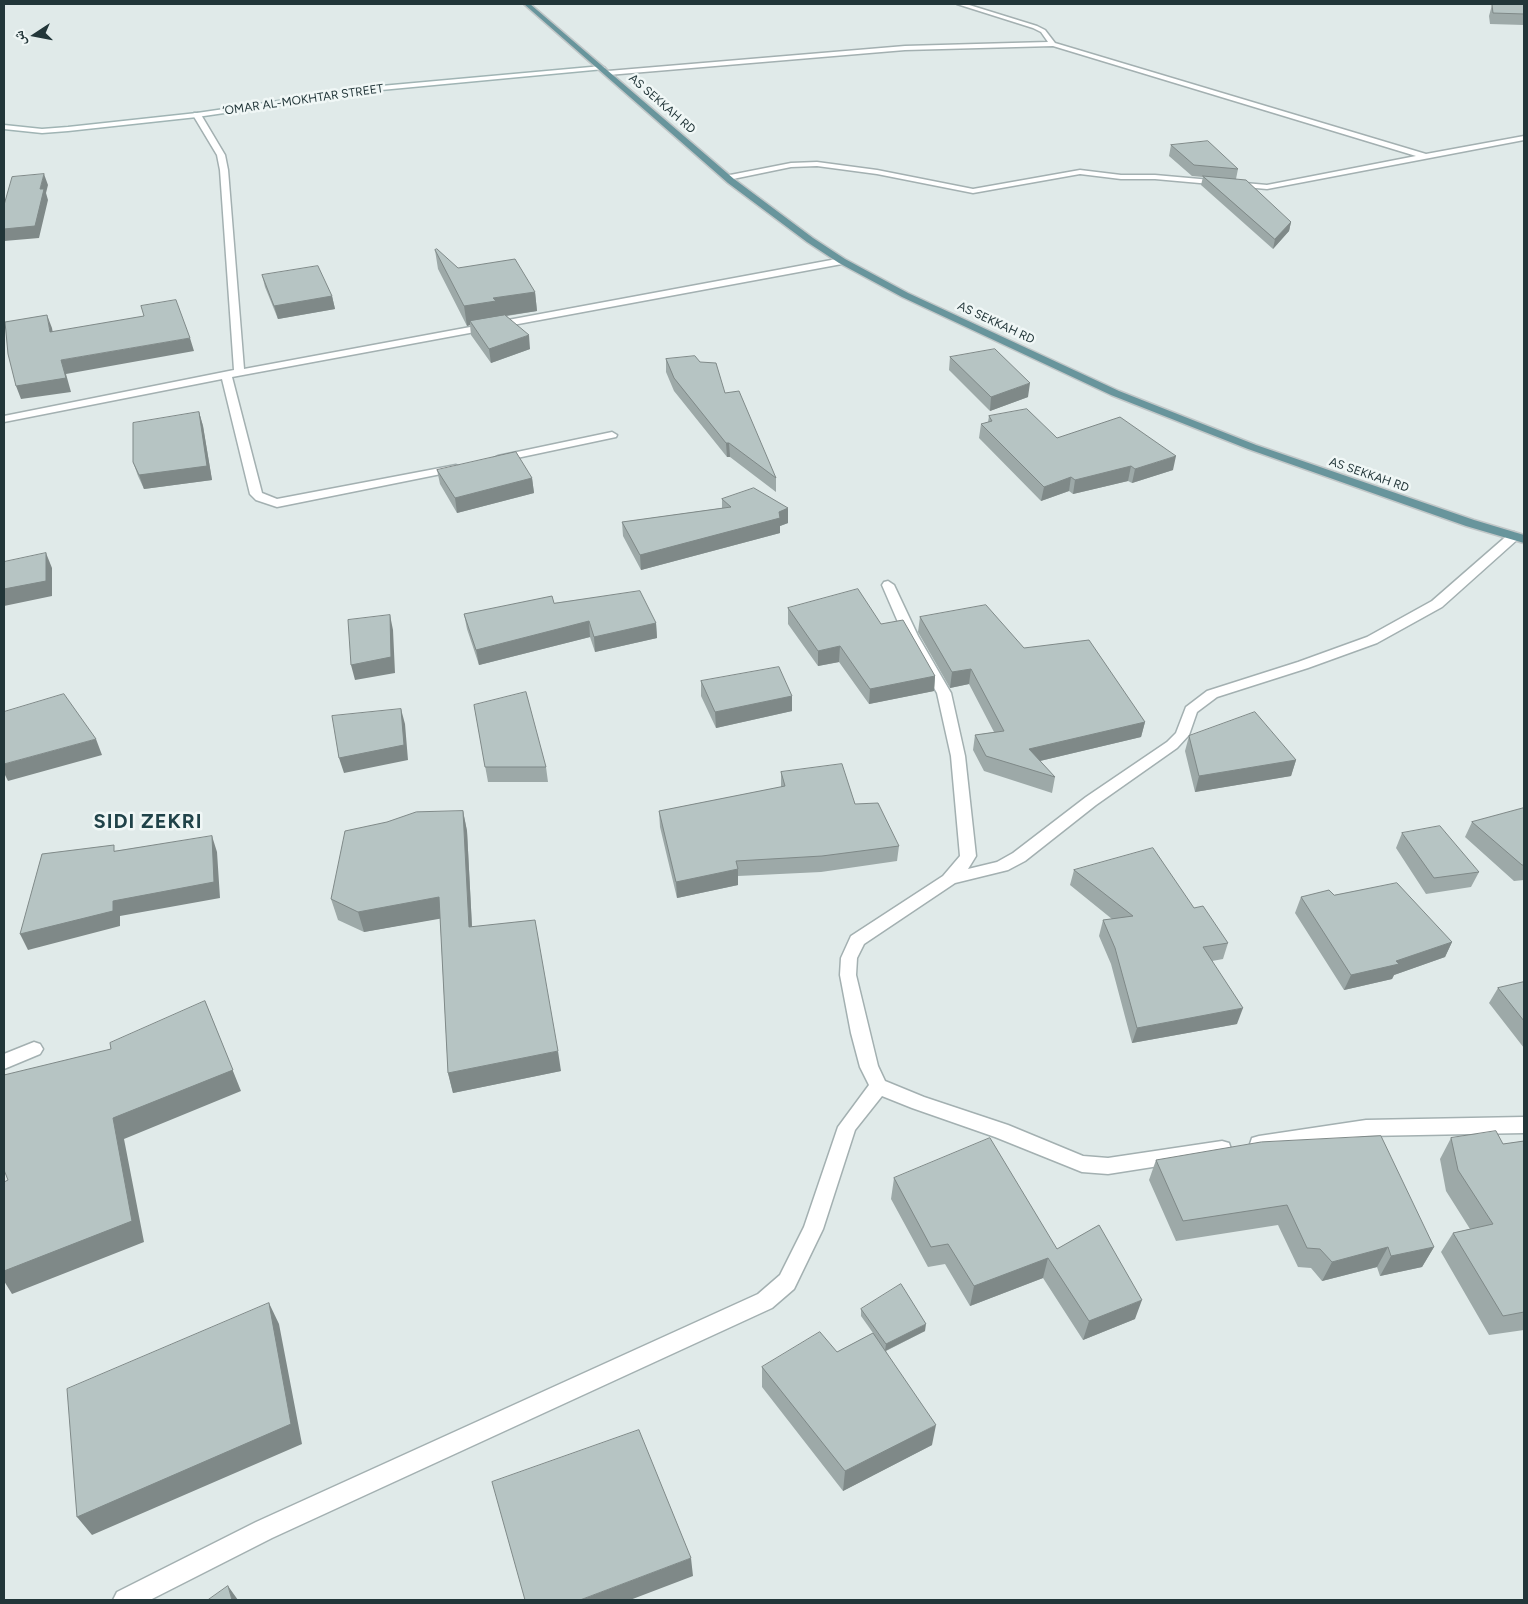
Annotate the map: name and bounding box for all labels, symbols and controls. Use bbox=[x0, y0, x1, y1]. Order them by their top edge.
north arrow bbox=[10, 10, 60, 60]
text: ش bbox=[10, 29, 30, 47]
street label: AS SEKKAH RD bbox=[626, 71, 698, 137]
street label: ‘OMAR AL-MOKHTAR STREET bbox=[222, 82, 384, 118]
street label: AS SEKKAH RD bbox=[955, 299, 1037, 347]
street label: AS SEKKAH RD bbox=[1327, 455, 1411, 495]
district label: SIDI ZEKRI bbox=[92, 810, 204, 834]

